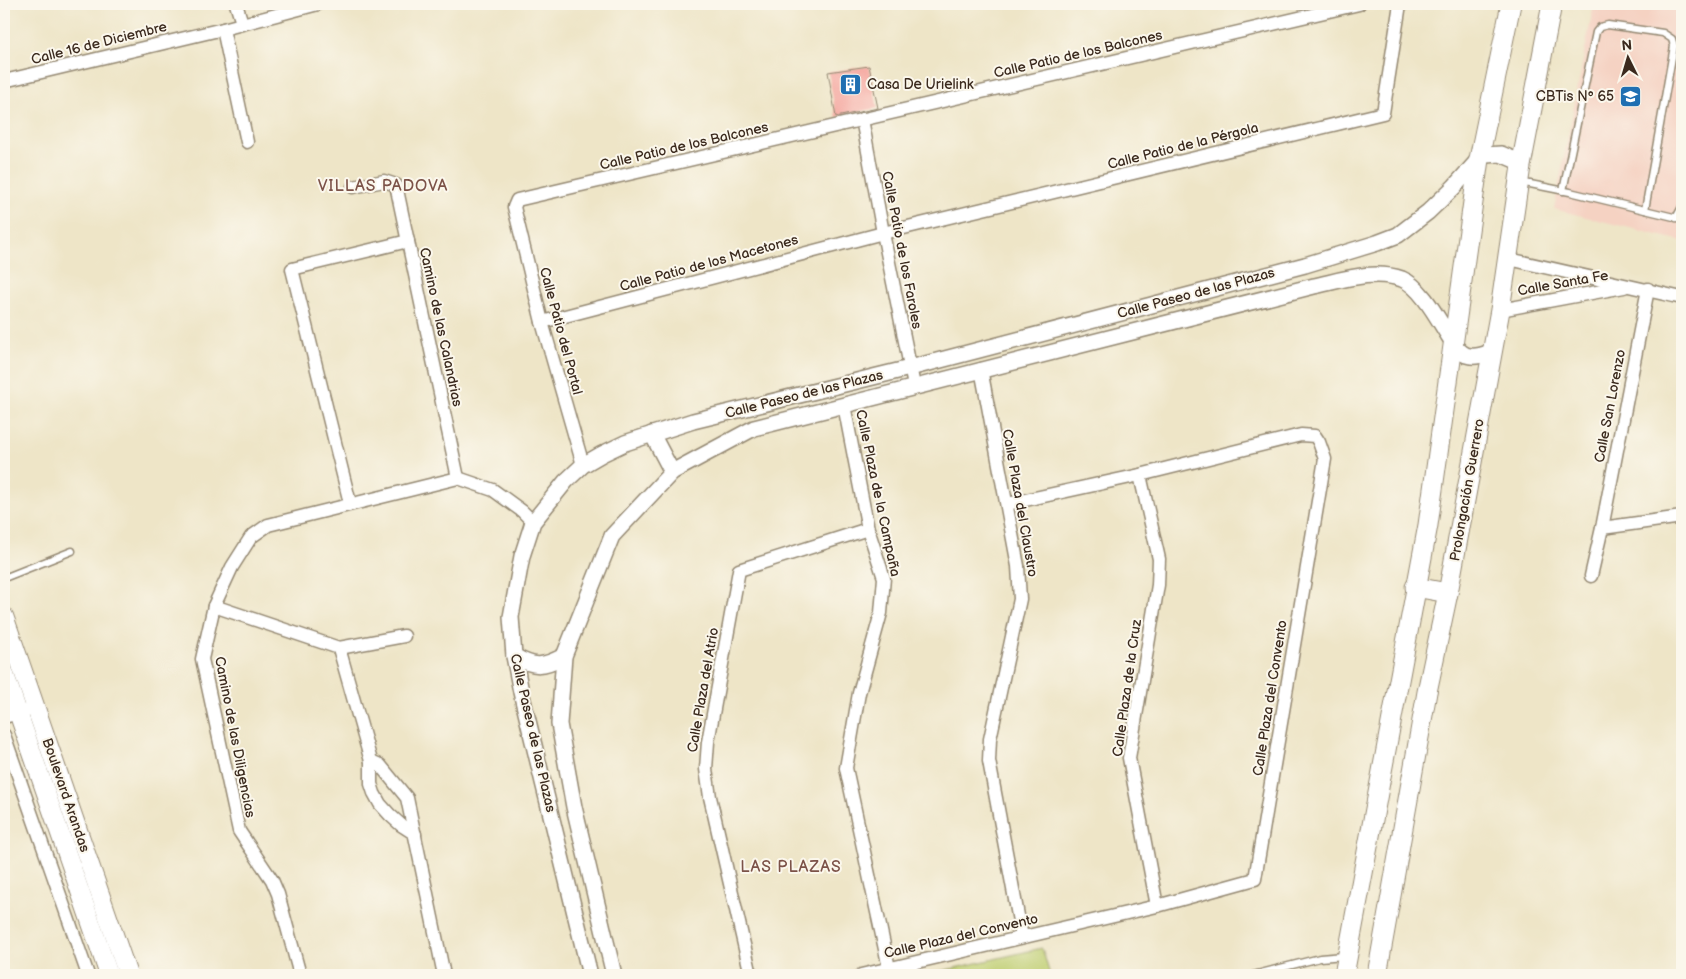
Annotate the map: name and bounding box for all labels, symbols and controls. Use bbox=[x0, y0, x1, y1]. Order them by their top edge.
street label: Calle 16 de Diciembre bbox=[29, 18, 169, 68]
street label: Calle Patio de los Balcones bbox=[992, 26, 1164, 82]
north arrow bbox=[1604, 32, 1654, 82]
text: N bbox=[1621, 37, 1633, 54]
building icon: Casa De Urielink bbox=[839, 72, 863, 96]
place label: Casa De Urielink bbox=[867, 76, 974, 93]
school or university icon: CBTis Nº 65 bbox=[1618, 84, 1642, 108]
place label: CBTis Nº 65 bbox=[1536, 88, 1614, 105]
street label: Calle Patio de los Balcones bbox=[598, 118, 770, 174]
street label: Calle Patio de la Pérgola bbox=[1106, 119, 1260, 173]
street label: Calle Patio de los Faroles bbox=[878, 170, 926, 330]
district label: VILLAS PADOVA bbox=[318, 177, 448, 196]
street label: Calle Patio de los Macetones bbox=[618, 231, 800, 295]
street label: Camino de las Calandrias bbox=[416, 246, 466, 408]
street label: Calle Paseo de las Plazas bbox=[1115, 264, 1277, 322]
street label: Calle Patio del Portal bbox=[536, 265, 586, 397]
street label: Calle Santa Fe bbox=[1516, 267, 1610, 299]
street label: Calle San Lorenzo bbox=[1591, 348, 1629, 464]
street label: Calle Paseo de las Plazas bbox=[723, 366, 885, 422]
street label: Calle Plaza de la Campaña bbox=[852, 408, 904, 578]
street label: Prolongación Guerrero bbox=[1446, 417, 1488, 563]
street label: Calle Plaza del Claustro bbox=[999, 428, 1041, 578]
street label: Calle Plaza de la Cruz bbox=[1109, 618, 1145, 758]
street label: Calle Plaza del Convento bbox=[1249, 619, 1291, 777]
street label: Calle Plaza del Atrio bbox=[684, 626, 722, 754]
street label: Calle Paseo de las Plazas bbox=[506, 652, 560, 814]
street label: Camino de las Diligencias bbox=[211, 655, 259, 819]
street label: Boulevard Arandas bbox=[39, 736, 94, 854]
district label: LAS PLAZAS bbox=[740, 858, 842, 877]
street label: Calle Plaza del Convento bbox=[882, 910, 1040, 962]

